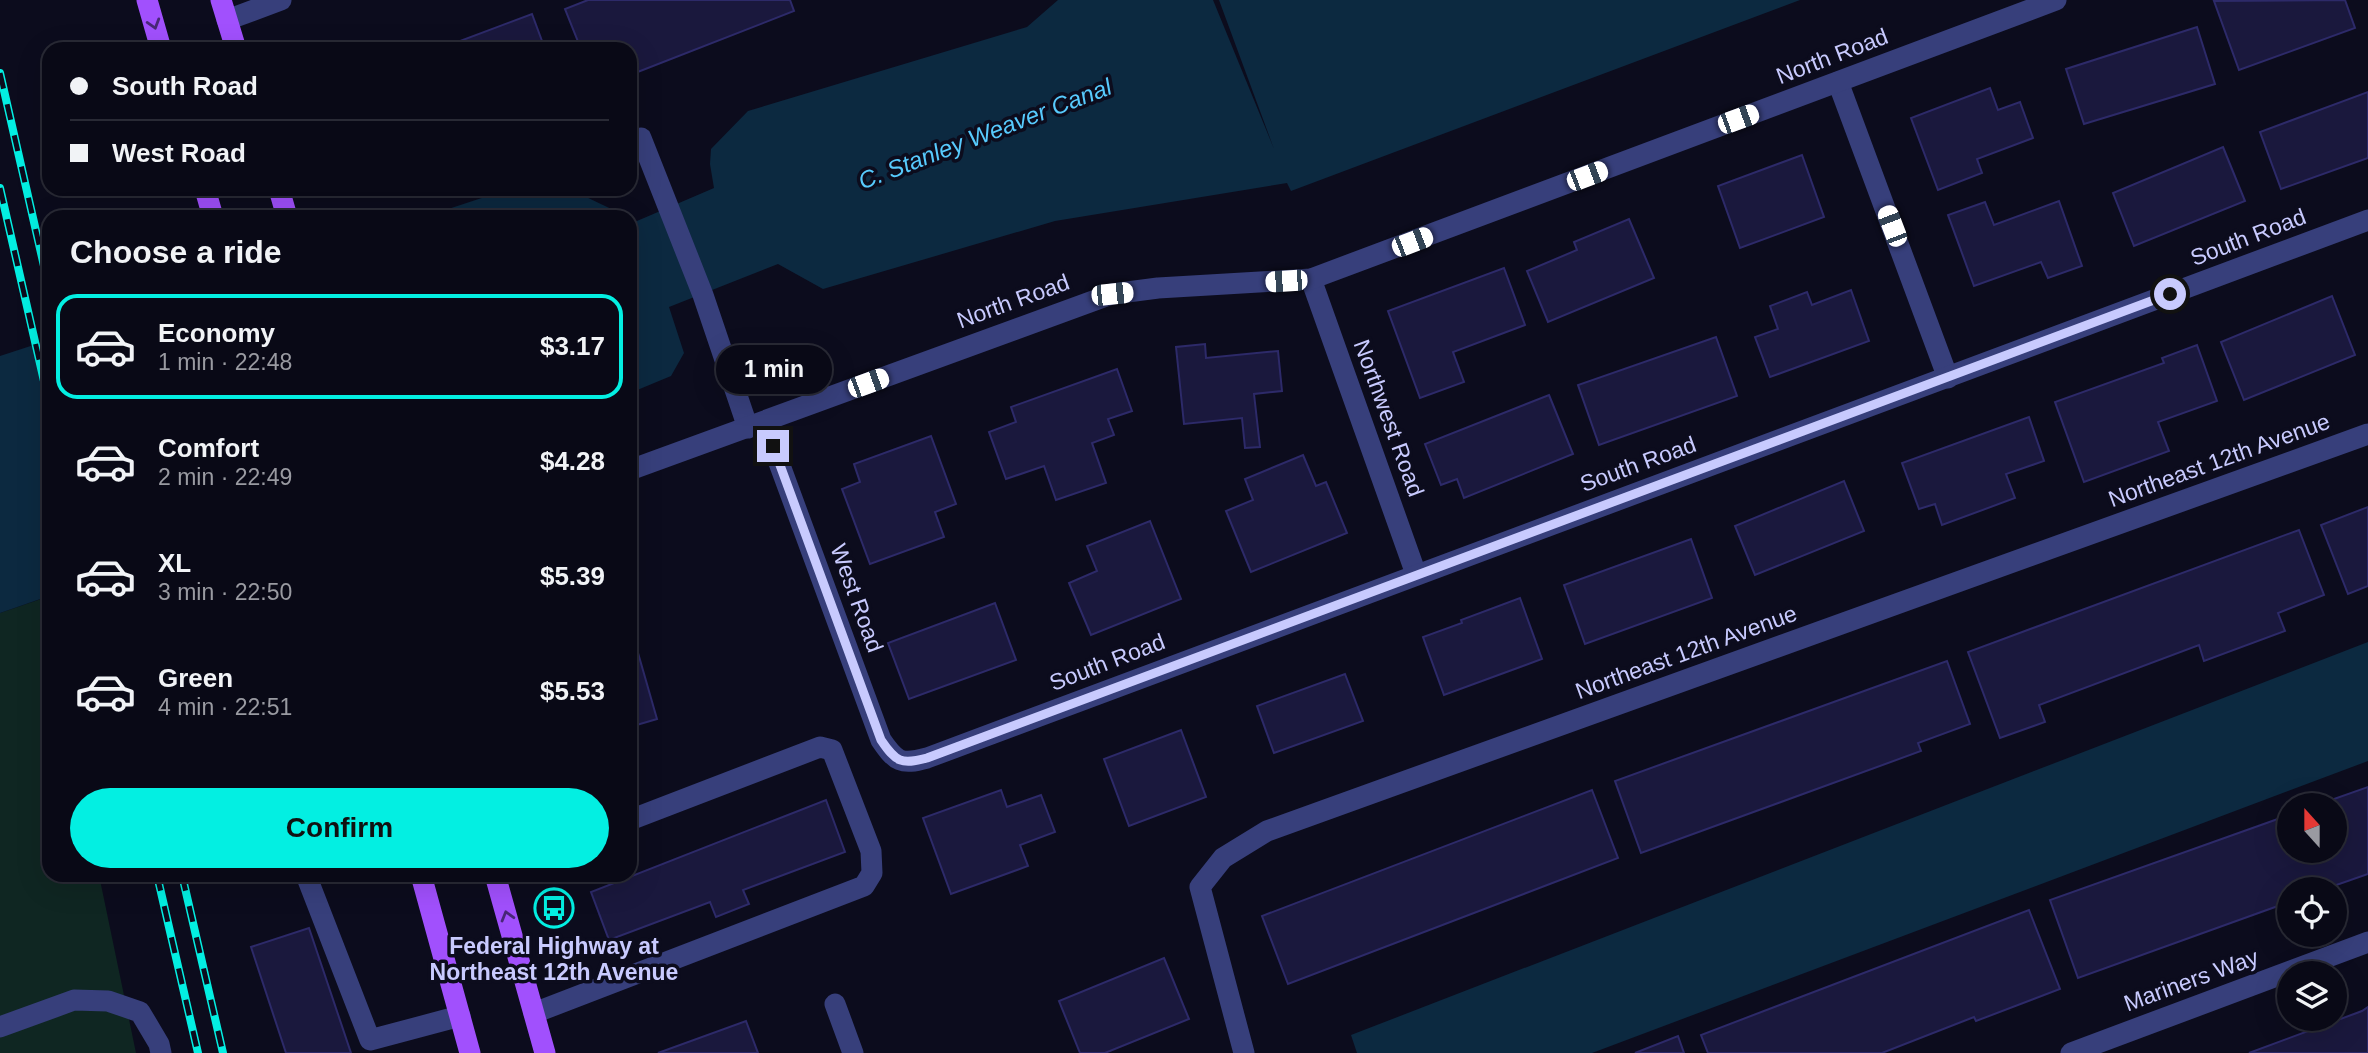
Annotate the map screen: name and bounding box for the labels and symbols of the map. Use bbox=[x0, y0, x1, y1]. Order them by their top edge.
one-way arrow bbox=[146, 18, 161, 30]
street label: North Road bbox=[1772, 23, 1892, 89]
water label: C. Stanley Weaver Canal bbox=[854, 72, 1116, 194]
car bbox=[1715, 102, 1762, 136]
car bbox=[1564, 159, 1611, 193]
car bbox=[1875, 203, 1910, 249]
street label: South Road bbox=[2187, 203, 2309, 271]
car bbox=[1389, 225, 1436, 259]
street label: North Road bbox=[953, 269, 1073, 333]
car bbox=[1265, 269, 1308, 293]
route start bbox=[2154, 278, 2186, 310]
car bbox=[1091, 281, 1134, 307]
street label: Northwest Road bbox=[1349, 336, 1429, 500]
callout: 1 min bbox=[715, 344, 831, 394]
car bbox=[845, 366, 892, 400]
street label: Northeast 12th Avenue bbox=[2105, 408, 2333, 512]
route end bbox=[757, 430, 789, 462]
street label: South Road bbox=[1576, 431, 1700, 497]
street label: West Road bbox=[825, 540, 889, 656]
street label: Northeast 12th Avenue bbox=[1572, 600, 1800, 704]
street label: South Road bbox=[1046, 628, 1168, 696]
north arrow bbox=[2277, 793, 2347, 863]
bus stop icon: Federal Highway at Northeast 12th Avenue bbox=[533, 887, 575, 929]
one-way arrow bbox=[500, 911, 515, 923]
place label: Federal Highway at Northeast 12th Avenue bbox=[430, 933, 678, 985]
street label: Mariners Way bbox=[2120, 944, 2262, 1016]

